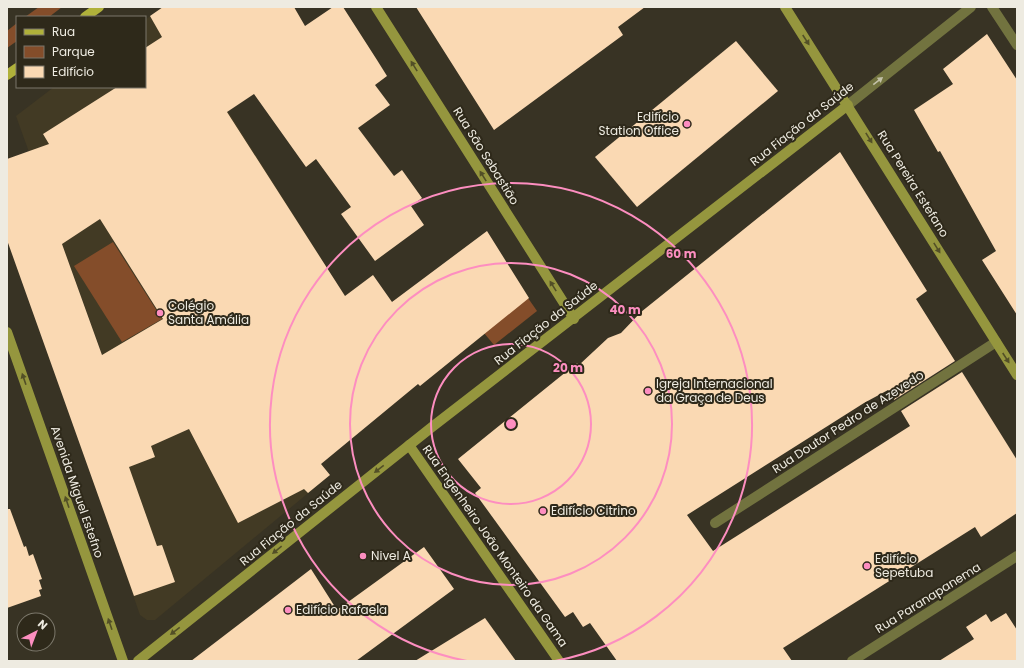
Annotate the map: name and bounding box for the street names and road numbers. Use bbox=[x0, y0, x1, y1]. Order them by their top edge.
street label: Rua Fiação da Saúde bbox=[746, 78, 857, 170]
street label: Rua São Sebastião bbox=[449, 104, 524, 208]
street label: Rua Pereira Estefano bbox=[874, 127, 953, 241]
street label: Rua Fiação da Saúde bbox=[490, 277, 601, 369]
street label: Rua Doutor Pedro de Azevedo bbox=[769, 366, 927, 477]
street label: Avenida Miguel Estefno bbox=[47, 424, 108, 560]
street label: Rua Engenheiro João Monteiro da Gama bbox=[419, 441, 572, 650]
street label: Rua Fiação da Saúde bbox=[236, 476, 346, 569]
street label: Rua Paranapanema bbox=[872, 558, 984, 637]

